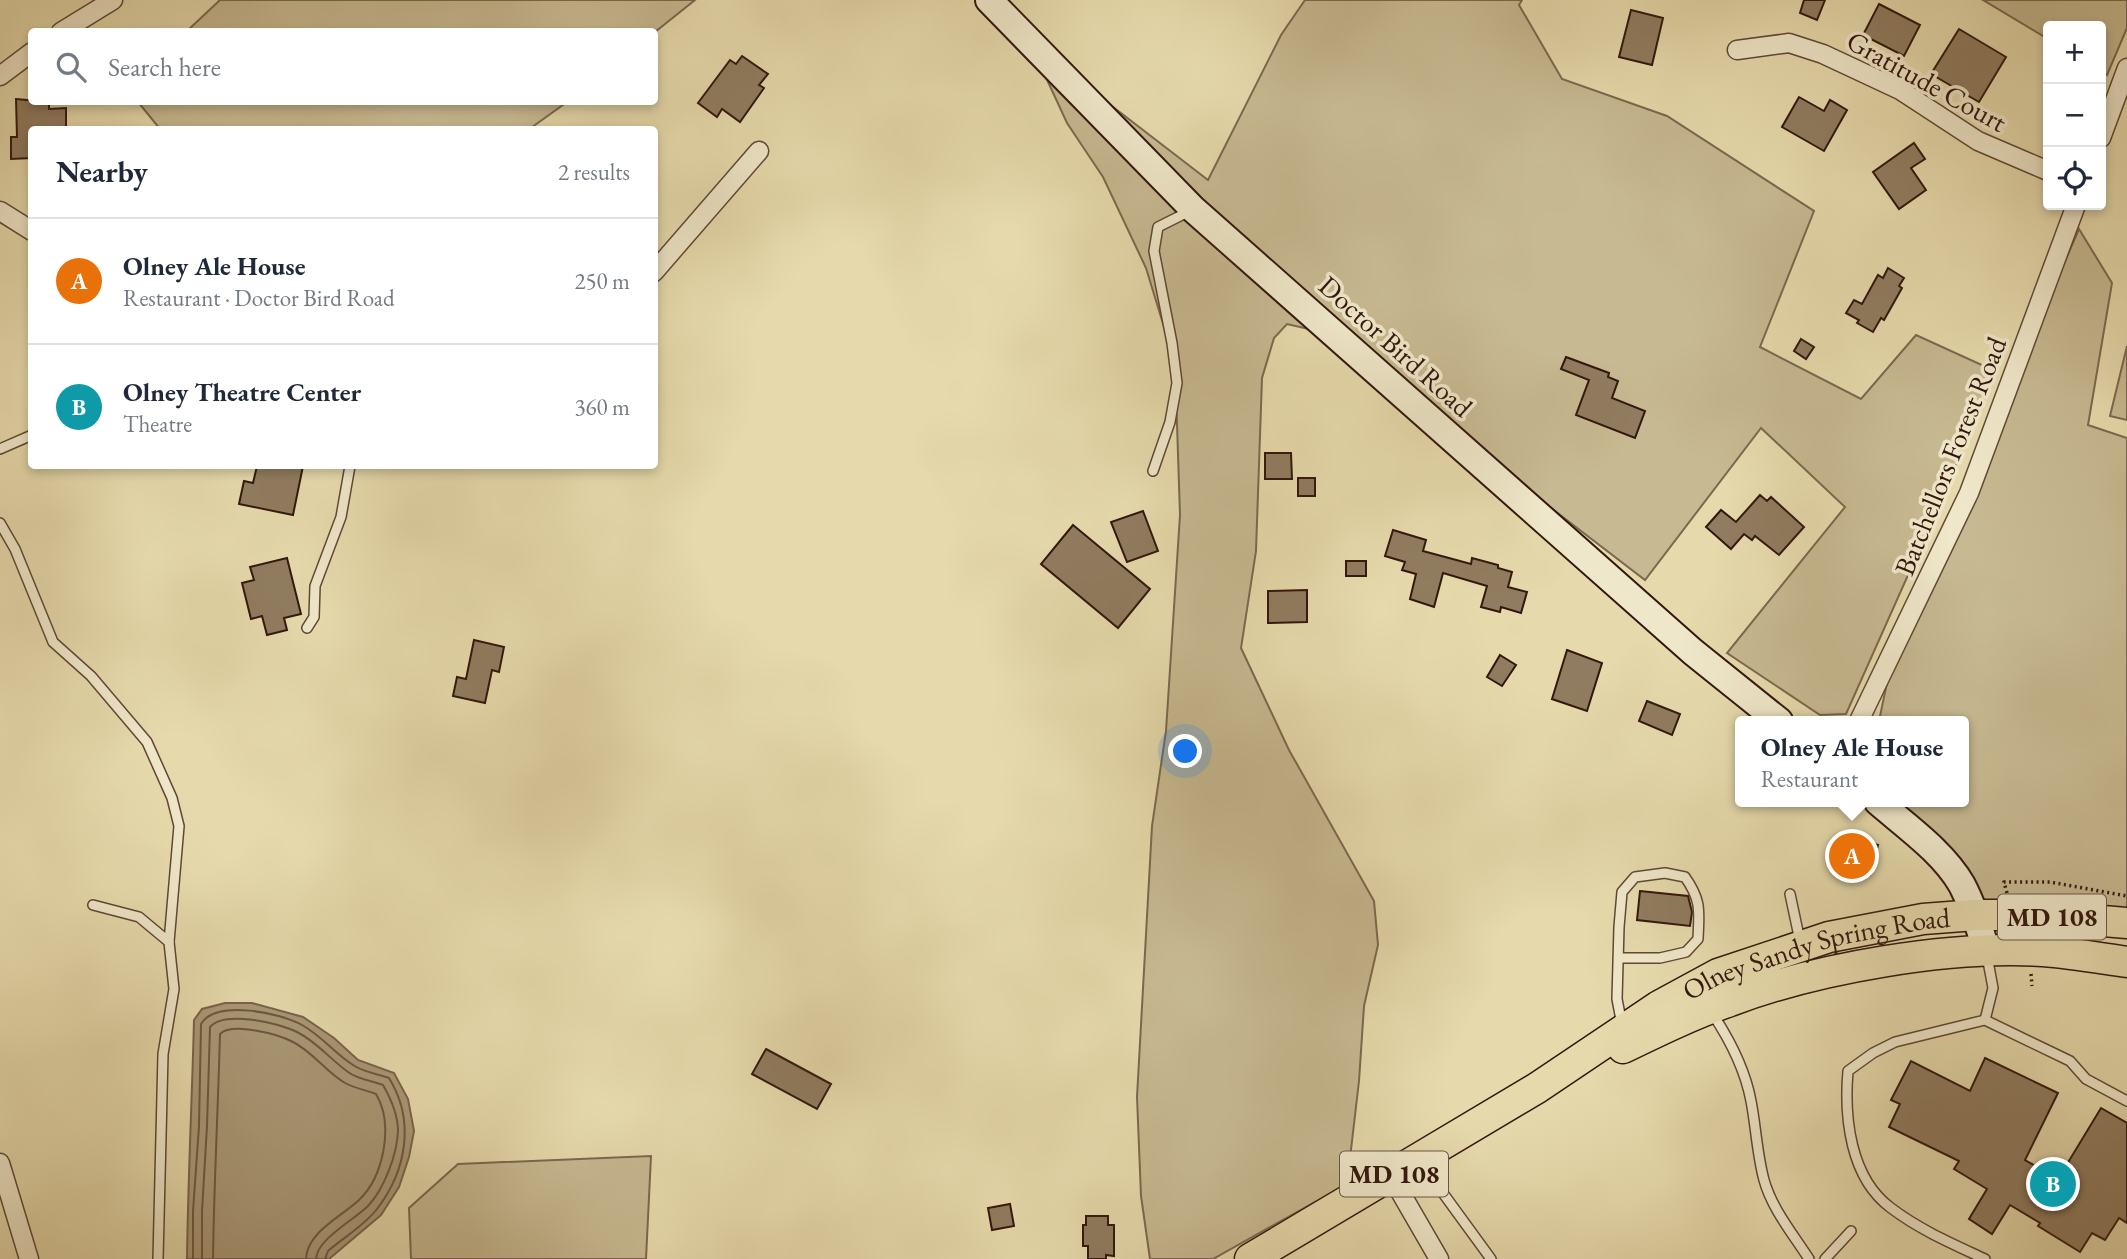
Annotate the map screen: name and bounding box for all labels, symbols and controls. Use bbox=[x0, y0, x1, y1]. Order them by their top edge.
map controls bbox=[2043, 21, 2106, 210]
button: + bbox=[2043, 21, 2106, 84]
street label: Gratitude Court bbox=[1841, 22, 2014, 140]
search box bbox=[28, 28, 658, 105]
icon: search bbox=[52, 48, 90, 86]
text: Search here bbox=[108, 50, 221, 84]
button: − bbox=[2043, 84, 2106, 147]
button: locate bbox=[2043, 147, 2106, 210]
text: Nearby bbox=[56, 152, 148, 191]
text: 2 results bbox=[558, 157, 630, 187]
text: Olney Ale House bbox=[123, 249, 306, 283]
text: A bbox=[71, 266, 87, 296]
text: 250 m bbox=[574, 266, 630, 296]
street label: Doctor Bird Road bbox=[1311, 267, 1481, 425]
text: Restaurant · Doctor Bird Road bbox=[123, 283, 395, 313]
street label: Batchellors Forest Road bbox=[1886, 331, 2015, 581]
text: Olney Theatre Center bbox=[123, 375, 361, 409]
text: B bbox=[72, 392, 86, 422]
text: 360 m bbox=[574, 392, 630, 422]
text: Theatre bbox=[123, 409, 192, 439]
popup bbox=[1735, 716, 1969, 807]
text: Olney Ale House bbox=[1761, 730, 1943, 764]
your location bbox=[1168, 734, 1202, 768]
text: Restaurant bbox=[1761, 764, 1858, 794]
pin: A bbox=[1829, 830, 1875, 882]
road number: MD 108 bbox=[1998, 894, 2106, 940]
street label: Olney Sandy Spring Road bbox=[1676, 899, 1952, 1008]
road number: MD 108 bbox=[1340, 1152, 1448, 1196]
pin: B bbox=[2030, 1158, 2076, 1210]

